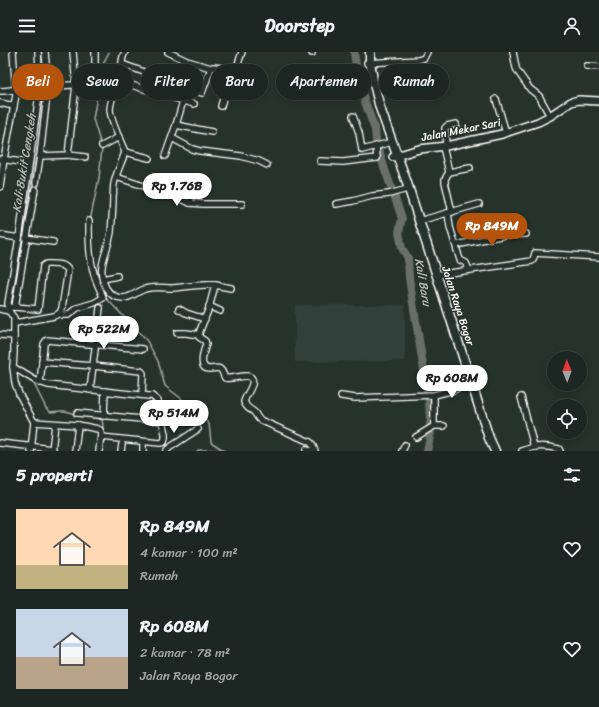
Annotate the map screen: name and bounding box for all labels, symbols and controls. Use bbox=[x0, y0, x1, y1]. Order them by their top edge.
text: Doorstep bbox=[264, 10, 335, 42]
icon: menu bbox=[16, 15, 38, 37]
icon: person bbox=[561, 15, 583, 37]
chip: Beli bbox=[12, 64, 64, 100]
chip: Sewa bbox=[72, 64, 133, 100]
chip: Filter bbox=[141, 64, 203, 100]
chip: Baru bbox=[211, 64, 268, 100]
chip: Apartemen bbox=[276, 64, 371, 100]
chip: Rumah bbox=[379, 64, 449, 100]
water label: Kali Bukit Cengkeh bbox=[5, 111, 43, 214]
street label: Jalan Mekar Sari bbox=[419, 113, 503, 147]
pin: Rp 1.76B bbox=[136, 173, 218, 207]
text: Rp 1.76B bbox=[152, 174, 202, 197]
pin: Rp 849M bbox=[455, 213, 529, 247]
text: Rp 849M bbox=[465, 214, 519, 237]
water label: Kali Baru bbox=[408, 256, 438, 309]
street label: Jalan Raya Bogor bbox=[436, 263, 480, 350]
pin: Rp 522M bbox=[67, 316, 141, 350]
text: Rp 522M bbox=[78, 317, 130, 340]
north arrow bbox=[547, 351, 587, 391]
map controls bbox=[547, 351, 587, 439]
pin: Rp 608M bbox=[415, 365, 489, 399]
text: Rp 608M bbox=[426, 366, 478, 389]
button: locate bbox=[547, 399, 587, 439]
pin: Rp 514M bbox=[137, 400, 211, 434]
text: Rp 514M bbox=[149, 401, 199, 424]
text: 5 properti bbox=[16, 460, 92, 490]
icon: filters bbox=[561, 464, 583, 486]
text: Rp 849M bbox=[140, 511, 210, 541]
icon: home bbox=[48, 525, 96, 573]
icon: heart bbox=[561, 538, 583, 560]
text: 4 kamar · 100 m² bbox=[140, 541, 238, 564]
text: Rumah bbox=[140, 564, 178, 587]
text: Rp 608M bbox=[140, 611, 209, 641]
icon: home bbox=[48, 625, 96, 673]
icon: heart bbox=[561, 638, 583, 660]
text: 2 kamar · 78 m² bbox=[140, 641, 230, 664]
text: Jalan Raya Bogor bbox=[140, 664, 238, 687]

